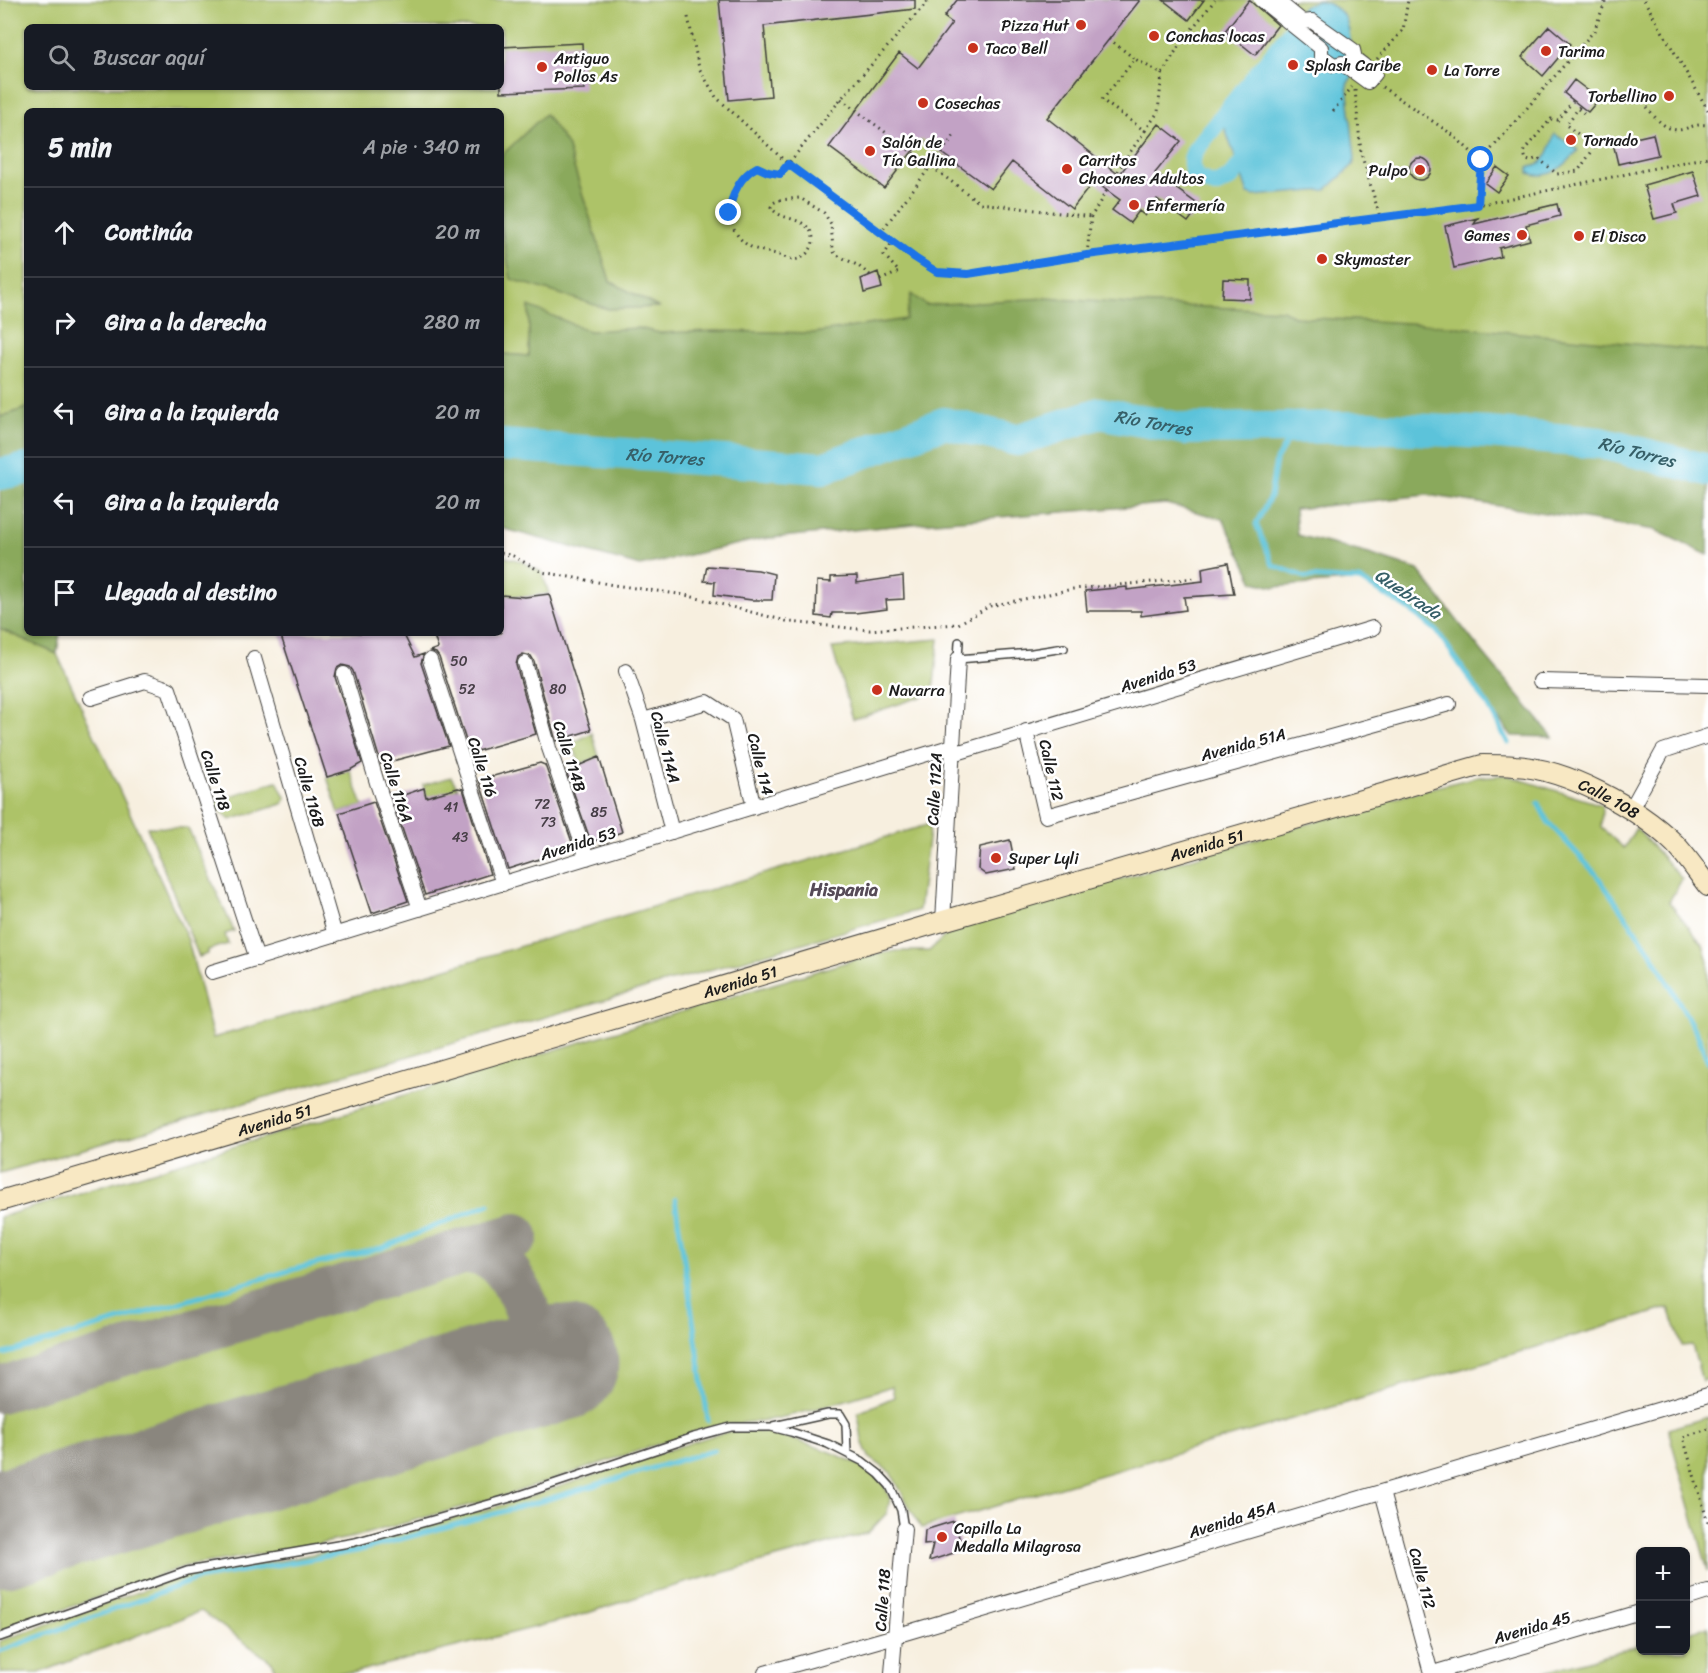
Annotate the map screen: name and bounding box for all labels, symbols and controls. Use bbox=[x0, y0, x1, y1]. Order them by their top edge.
place label: Pizza Hut bbox=[1001, 11, 1070, 40]
marker: Pizza Hut bbox=[1074, 18, 1088, 32]
place label: Conchas locas bbox=[1166, 22, 1265, 51]
search box bbox=[24, 24, 504, 90]
marker: Conchas locas bbox=[1147, 29, 1161, 43]
place label: Taco Bell bbox=[985, 34, 1048, 63]
place label: Tarima bbox=[1558, 37, 1605, 66]
text: Buscar aquí bbox=[93, 38, 205, 77]
icon: search bbox=[45, 41, 78, 74]
marker: Taco Bell bbox=[966, 41, 980, 55]
place label: Antiguo Pollos As bbox=[553, 44, 618, 91]
marker: Tarima bbox=[1539, 44, 1553, 58]
place label: Splash Caribe bbox=[1305, 51, 1401, 80]
place label: La Torre bbox=[1444, 56, 1500, 85]
marker: Splash Caribe bbox=[1286, 58, 1300, 72]
marker: Antiguo Pollos As bbox=[535, 60, 549, 74]
marker: La Torre bbox=[1425, 63, 1439, 77]
place label: Torbellino bbox=[1588, 82, 1657, 111]
place label: Cosechas bbox=[935, 89, 1001, 118]
marker: Torbellino bbox=[1662, 89, 1676, 103]
marker: Cosechas bbox=[916, 96, 930, 110]
text: 5 min bbox=[48, 124, 112, 170]
place label: Tornado bbox=[1583, 126, 1638, 155]
place label: Salón de Tía Gallina bbox=[882, 128, 956, 175]
text: A pie · 340 m bbox=[363, 130, 480, 165]
marker: Tornado bbox=[1564, 133, 1578, 147]
marker: Salón de Tía Gallina bbox=[863, 144, 877, 158]
place label: Carritos Chocones Adultos bbox=[1079, 146, 1205, 193]
route start bbox=[1467, 146, 1493, 172]
place label: Pulpo bbox=[1369, 156, 1408, 185]
marker: Carritos Chocones Adultos bbox=[1060, 162, 1074, 176]
marker: Pulpo bbox=[1413, 163, 1427, 177]
place label: Enfermería bbox=[1146, 191, 1225, 220]
marker: Enfermería bbox=[1127, 198, 1141, 212]
route end bbox=[715, 199, 741, 225]
text: Continúa bbox=[105, 213, 192, 252]
text: 20 m bbox=[435, 215, 480, 250]
icon: ahead bbox=[48, 216, 81, 249]
place label: Games bbox=[1464, 221, 1511, 250]
place label: El Disco bbox=[1591, 222, 1646, 251]
marker: Games bbox=[1515, 228, 1529, 242]
marker: El Disco bbox=[1572, 229, 1586, 243]
place label: Skymaster bbox=[1334, 245, 1412, 274]
marker: Skymaster bbox=[1315, 252, 1329, 266]
text: Gira a la derecha bbox=[105, 303, 266, 342]
text: 280 m bbox=[423, 305, 480, 340]
icon: right bbox=[48, 306, 81, 339]
text: Gira a la izquierda bbox=[105, 393, 278, 432]
text: 20 m bbox=[435, 395, 480, 430]
icon: left bbox=[48, 396, 81, 429]
water label: Río Torres bbox=[1112, 400, 1194, 445]
water label: Río Torres bbox=[1595, 427, 1681, 478]
water label: Río Torres bbox=[625, 438, 707, 476]
text: Gira a la izquierda bbox=[105, 483, 278, 522]
text: 20 m bbox=[435, 485, 480, 520]
icon: left bbox=[48, 486, 81, 519]
water label: Quebrada bbox=[1368, 560, 1450, 629]
text: Llegada al destino bbox=[105, 573, 277, 612]
icon: arrive bbox=[48, 576, 81, 609]
house number: 50 bbox=[450, 649, 468, 674]
street label: Avenida 53 bbox=[1115, 650, 1200, 701]
place label: Navarra bbox=[889, 676, 945, 705]
house number: 52 bbox=[459, 677, 475, 702]
house number: 80 bbox=[549, 677, 567, 702]
marker: Navarra bbox=[870, 683, 884, 697]
street label: Calle 114A bbox=[642, 708, 689, 787]
street label: Calle 114B bbox=[544, 717, 595, 796]
street label: Avenida 51A bbox=[1196, 719, 1289, 770]
street label: Calle 114 bbox=[739, 730, 782, 798]
street label: Calle 116 bbox=[459, 733, 506, 801]
street label: Calle 112 bbox=[1030, 736, 1073, 804]
street label: Calle 118 bbox=[192, 746, 239, 815]
street label: Calle 116A bbox=[371, 748, 422, 826]
street label: Calle 112A bbox=[918, 752, 951, 826]
street label: Calle 116B bbox=[286, 753, 333, 831]
street label: Calle 108 bbox=[1574, 770, 1646, 827]
house number: 72 bbox=[534, 792, 550, 817]
house number: 41 bbox=[444, 795, 458, 820]
house number: 85 bbox=[591, 800, 608, 825]
house number: 73 bbox=[540, 810, 556, 835]
street label: Avenida 53 bbox=[535, 818, 620, 869]
street label: Avenida 51 bbox=[1165, 821, 1248, 870]
house number: 43 bbox=[452, 825, 469, 850]
place label: Super Lyli bbox=[1008, 844, 1079, 873]
marker: Super Lyli bbox=[989, 851, 1003, 865]
district label: Hispania bbox=[809, 874, 878, 906]
street label: Avenida 51 bbox=[698, 957, 781, 1007]
street label: Avenida 51 bbox=[233, 1095, 315, 1145]
street label: Avenida 45A bbox=[1184, 1492, 1279, 1547]
place label: Capilla La Medalla Milagrosa bbox=[954, 1514, 1081, 1561]
marker: Capilla La Medalla Milagrosa bbox=[935, 1530, 949, 1544]
street label: Calle 112 bbox=[1400, 1544, 1445, 1612]
map controls bbox=[1636, 1547, 1690, 1655]
button: + bbox=[1636, 1547, 1690, 1601]
street label: Calle 118 bbox=[866, 1567, 899, 1632]
button: − bbox=[1636, 1601, 1690, 1655]
street label: Avenida 45 bbox=[1489, 1603, 1575, 1653]

